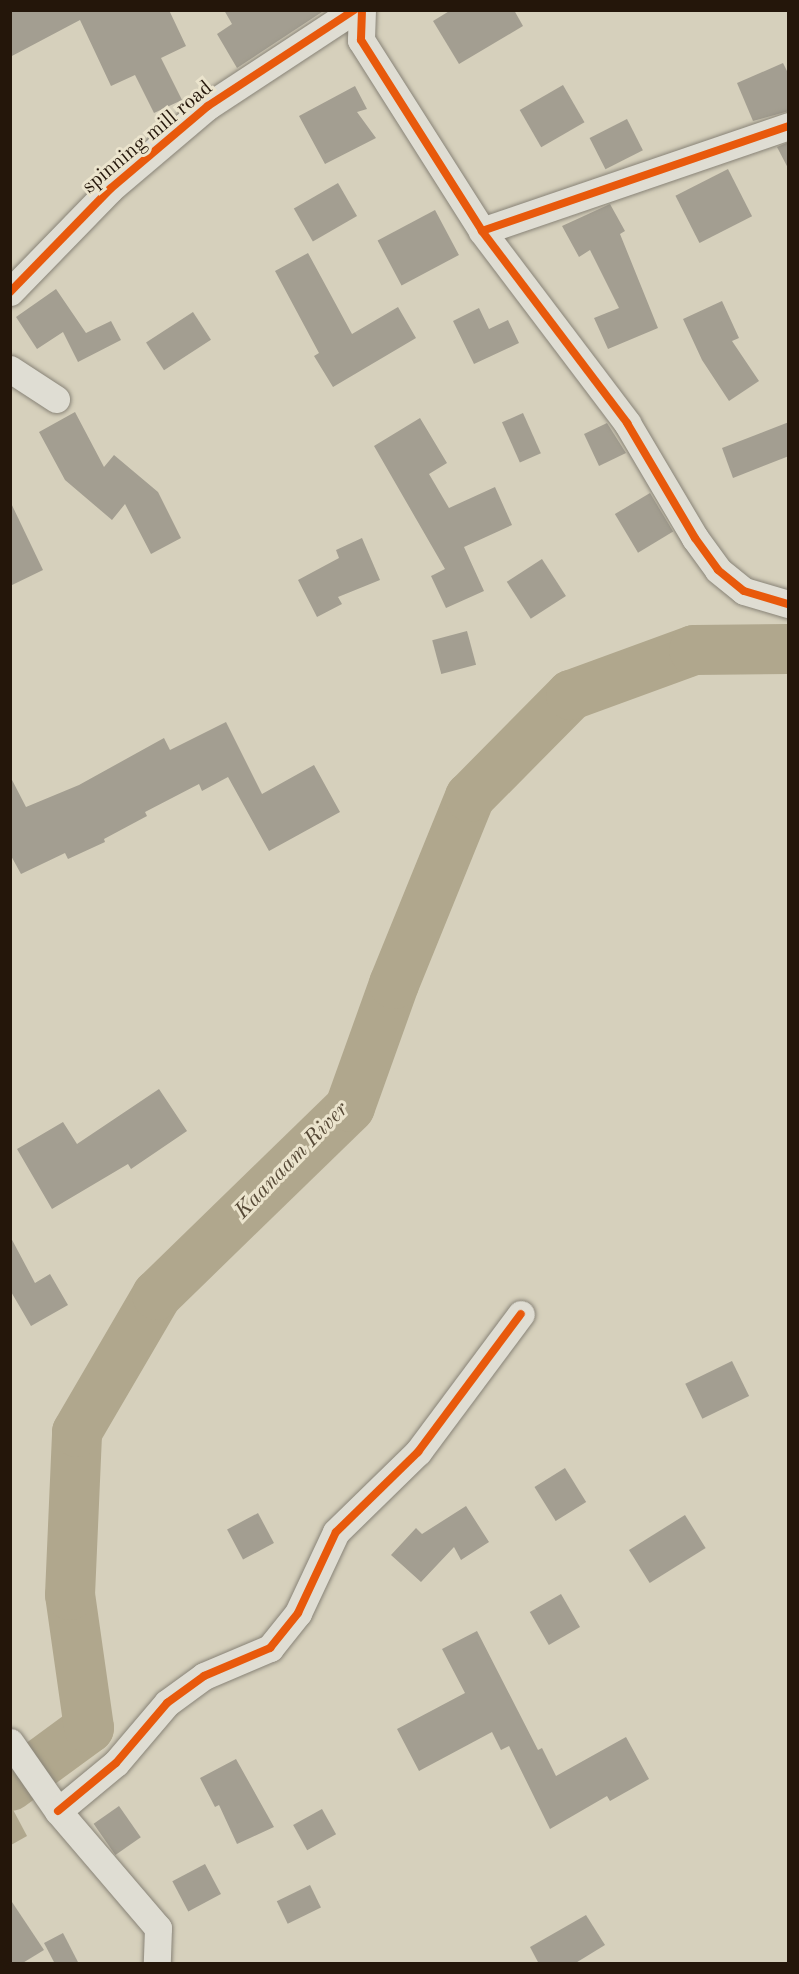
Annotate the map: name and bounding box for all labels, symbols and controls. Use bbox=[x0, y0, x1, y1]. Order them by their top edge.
street label: spinning mill road bbox=[78, 76, 218, 200]
water label: Kaanaam River bbox=[230, 1097, 354, 1225]

